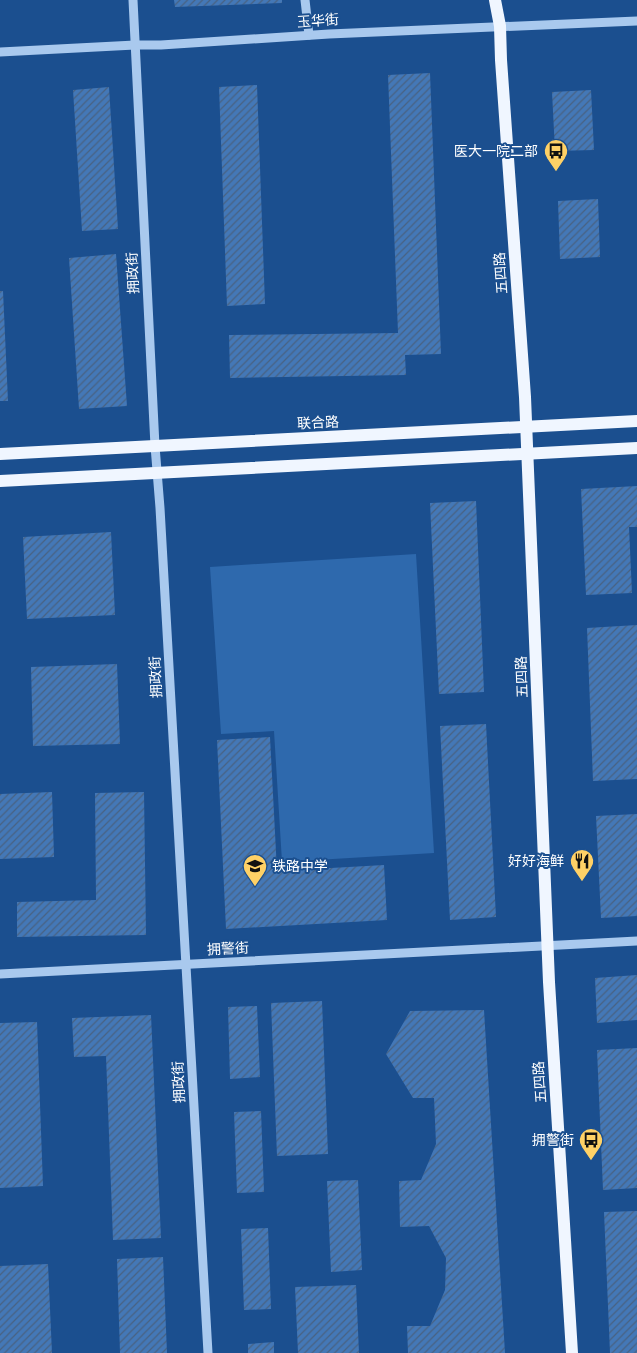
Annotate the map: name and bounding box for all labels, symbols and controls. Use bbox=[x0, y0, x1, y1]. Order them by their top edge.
street label: 玉华街 bbox=[296, 11, 340, 31]
bus stop icon: 医大一院二部 bbox=[543, 138, 569, 172]
place label: 医大一院二部 bbox=[454, 143, 538, 160]
street label: 五四路 bbox=[491, 251, 511, 295]
street label: 拥政街 bbox=[123, 252, 143, 294]
street label: 联合路 bbox=[297, 413, 339, 433]
street label: 拥政街 bbox=[146, 656, 166, 698]
street label: 五四路 bbox=[513, 656, 531, 698]
restaurant icon: 好好海鲜 bbox=[569, 848, 595, 882]
school or university icon: 铁路中学 bbox=[242, 853, 268, 887]
place label: 好好海鲜 bbox=[508, 853, 564, 870]
place label: 铁路中学 bbox=[272, 858, 328, 875]
street label: 拥警街 bbox=[207, 939, 249, 959]
street label: 五四路 bbox=[530, 1060, 550, 1104]
street label: 拥政街 bbox=[169, 1061, 189, 1103]
bus stop icon: 拥警街 bbox=[578, 1127, 604, 1161]
place label: 拥警街 bbox=[532, 1132, 574, 1149]

